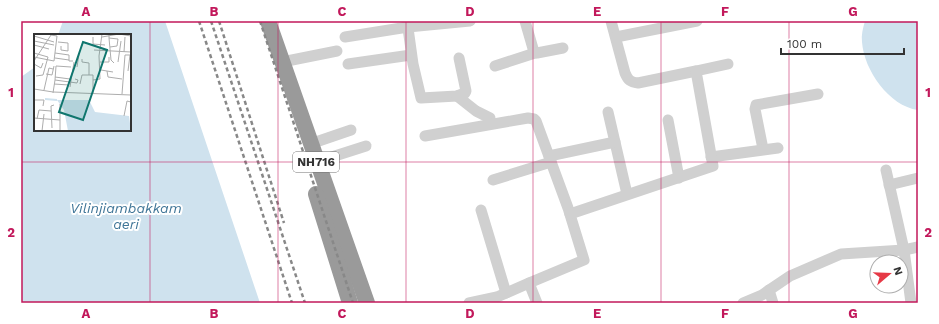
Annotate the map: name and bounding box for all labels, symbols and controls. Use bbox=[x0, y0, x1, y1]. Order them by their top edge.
text: A bbox=[82, 4, 91, 19]
text: B bbox=[210, 4, 219, 19]
text: C bbox=[338, 4, 347, 19]
text: D bbox=[465, 4, 475, 19]
text: E bbox=[593, 4, 601, 19]
text: F bbox=[721, 4, 729, 19]
text: G bbox=[848, 4, 858, 19]
scale bar bbox=[781, 30, 904, 56]
inset map bbox=[34, 34, 131, 131]
text: 100 m bbox=[787, 37, 822, 51]
text: 1 bbox=[8, 85, 14, 100]
text: 1 bbox=[925, 85, 931, 100]
road number: NH716 bbox=[293, 152, 339, 172]
water label: Vilinjiambakkam aeri bbox=[70, 200, 182, 232]
text: 2 bbox=[7, 225, 15, 240]
text: 2 bbox=[924, 225, 932, 240]
north arrow bbox=[869, 254, 909, 294]
text: N bbox=[891, 265, 905, 277]
text: A bbox=[82, 306, 91, 321]
text: B bbox=[210, 306, 219, 321]
text: C bbox=[338, 306, 347, 321]
text: D bbox=[465, 306, 475, 321]
text: E bbox=[593, 306, 601, 321]
text: F bbox=[721, 306, 729, 321]
text: G bbox=[848, 306, 858, 321]

